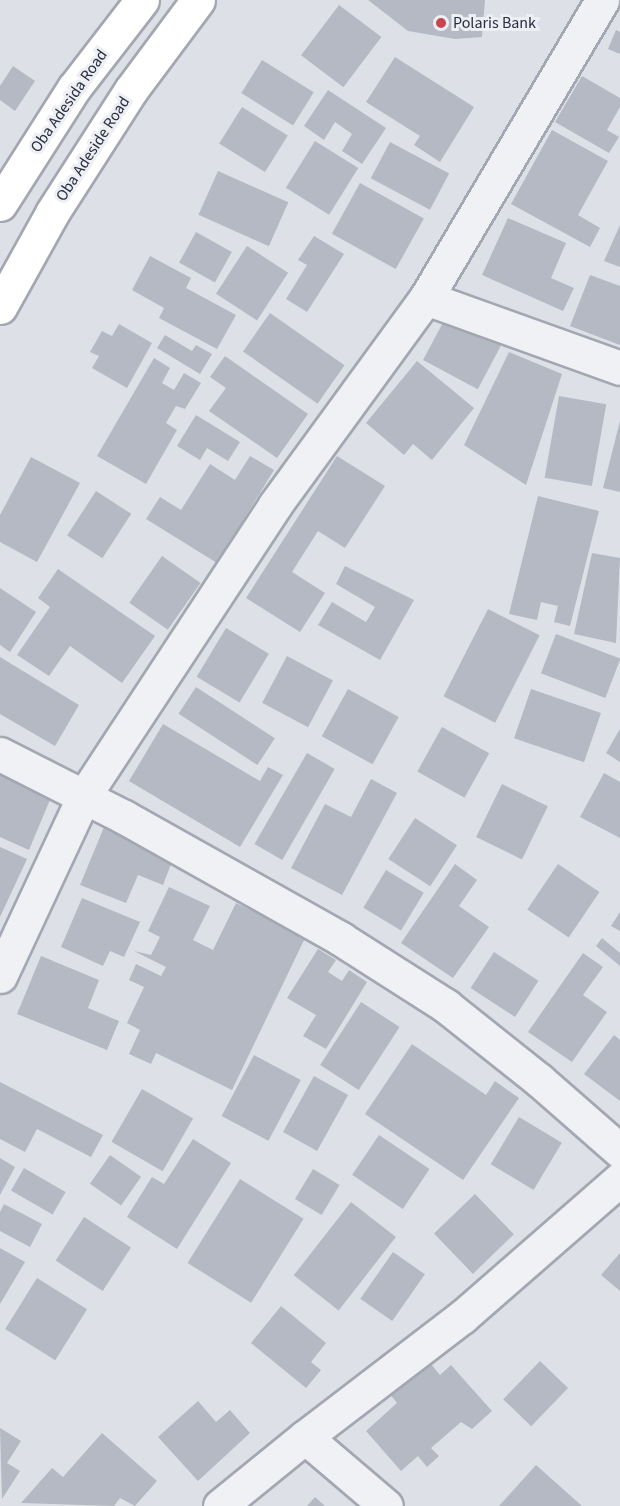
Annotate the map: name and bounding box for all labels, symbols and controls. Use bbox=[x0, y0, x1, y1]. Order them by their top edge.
place label: Polaris Bank bbox=[453, 13, 536, 33]
marker: Polaris Bank bbox=[434, 16, 448, 30]
street label: Oba Adesida Road bbox=[26, 46, 112, 156]
street label: Oba Adeside Road bbox=[52, 93, 134, 205]

